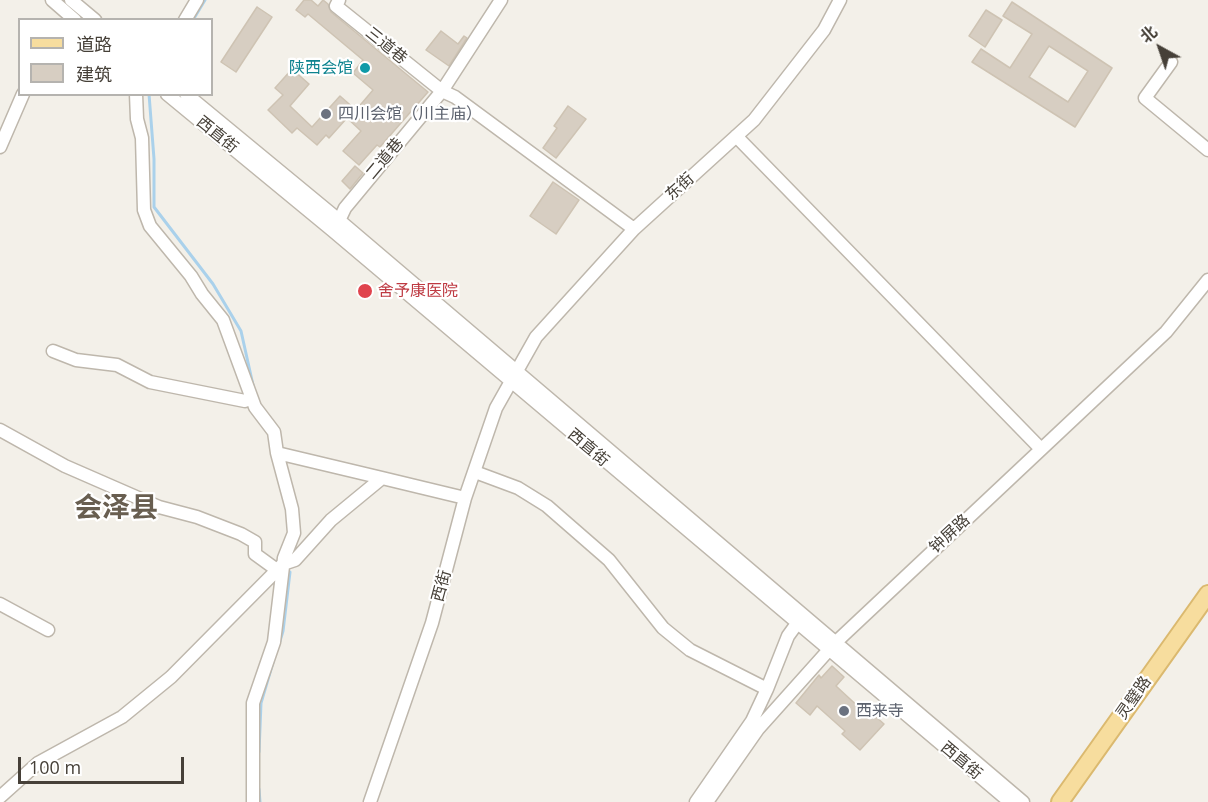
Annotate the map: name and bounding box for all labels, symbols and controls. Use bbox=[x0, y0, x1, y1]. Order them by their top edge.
legend bbox=[18, 18, 213, 96]
north arrow bbox=[1130, 18, 1190, 78]
text: 北 bbox=[1135, 21, 1162, 48]
street label: 三道巷 bbox=[361, 23, 411, 69]
text: 道路 bbox=[76, 32, 112, 56]
place label: 陕西会馆 bbox=[289, 58, 353, 78]
marker: 陕西会馆 bbox=[358, 61, 372, 75]
text: 建筑 bbox=[76, 62, 112, 86]
place label: 四川会馆（川主庙） bbox=[338, 104, 482, 124]
marker: 四川会馆（川主庙） bbox=[319, 107, 333, 121]
street label: 西直街 bbox=[192, 112, 242, 158]
street label: 二道巷 bbox=[362, 134, 408, 184]
street label: 东街 bbox=[662, 169, 698, 205]
place label: 舍予康医院 bbox=[378, 281, 458, 301]
marker: 舍予康医院 bbox=[356, 282, 374, 300]
street label: 西直街 bbox=[563, 425, 613, 471]
district label: 会泽县 bbox=[74, 492, 158, 526]
street label: 钟屏路 bbox=[926, 511, 974, 557]
street label: 西街 bbox=[429, 568, 455, 604]
street label: 灵璧路 bbox=[1112, 673, 1156, 723]
place label: 西来寺 bbox=[856, 701, 904, 721]
marker: 西来寺 bbox=[837, 704, 851, 718]
street label: 西直街 bbox=[936, 738, 986, 784]
scale bar bbox=[21, 745, 188, 783]
text: 100 m bbox=[29, 755, 81, 779]

